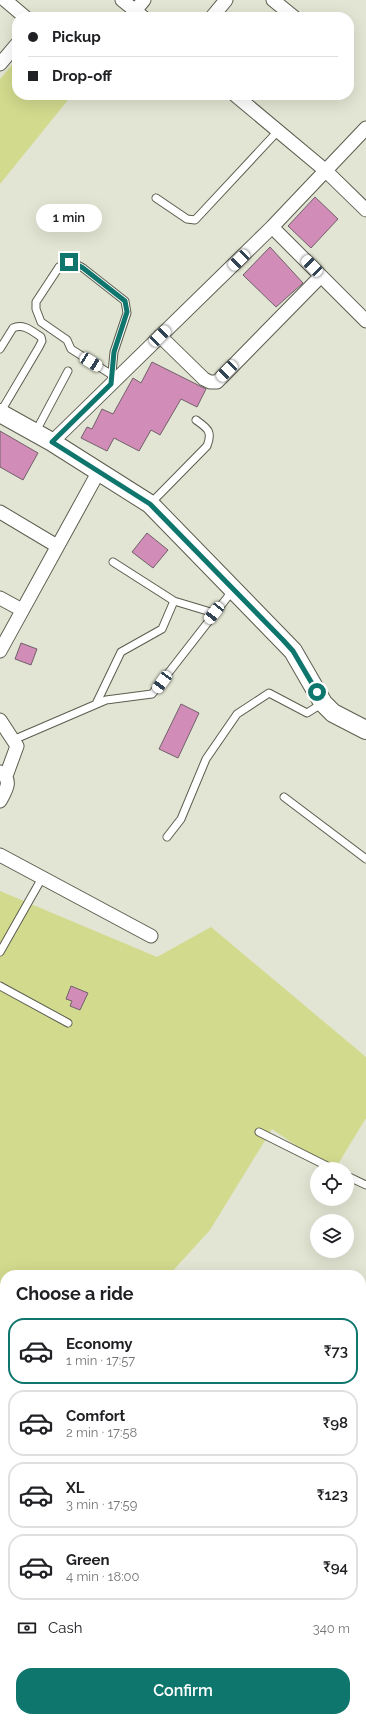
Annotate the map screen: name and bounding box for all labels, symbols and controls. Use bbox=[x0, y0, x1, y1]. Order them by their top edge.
text: Pickup bbox=[52, 28, 101, 46]
text: Drop-off bbox=[52, 67, 112, 85]
callout: 1 min bbox=[36, 204, 102, 232]
text: 1 min bbox=[53, 210, 85, 225]
car bbox=[226, 247, 252, 273]
route end bbox=[60, 253, 78, 271]
car bbox=[299, 253, 325, 279]
car bbox=[147, 323, 173, 349]
car bbox=[78, 351, 104, 373]
car bbox=[214, 358, 240, 384]
car bbox=[202, 600, 226, 626]
car bbox=[150, 669, 174, 695]
route start bbox=[308, 683, 326, 701]
map controls bbox=[310, 1162, 354, 1258]
button: locate bbox=[310, 1162, 354, 1206]
button: layers bbox=[310, 1214, 354, 1258]
text: Choose a ride bbox=[16, 1283, 134, 1304]
icon: car bbox=[18, 1333, 54, 1369]
text: Economy bbox=[66, 1335, 133, 1353]
text: ₹73 bbox=[324, 1342, 348, 1360]
text: 1 min · 17:57 bbox=[66, 1353, 135, 1368]
icon: car bbox=[18, 1405, 54, 1441]
text: Comfort bbox=[66, 1407, 125, 1425]
text: ₹98 bbox=[322, 1414, 348, 1432]
text: 2 min · 17:58 bbox=[66, 1425, 137, 1440]
icon: car bbox=[18, 1477, 54, 1513]
text: XL bbox=[66, 1479, 84, 1497]
text: ₹123 bbox=[317, 1486, 348, 1504]
text: 3 min · 17:59 bbox=[66, 1497, 137, 1512]
icon: car bbox=[18, 1549, 54, 1585]
text: Green bbox=[66, 1551, 110, 1569]
text: ₹94 bbox=[323, 1558, 348, 1576]
text: 4 min · 18:00 bbox=[66, 1569, 140, 1584]
icon: cash bbox=[16, 1617, 38, 1639]
text: Cash bbox=[48, 1619, 82, 1637]
text: 340 m bbox=[313, 1621, 350, 1636]
button: Confirm bbox=[16, 1668, 350, 1714]

